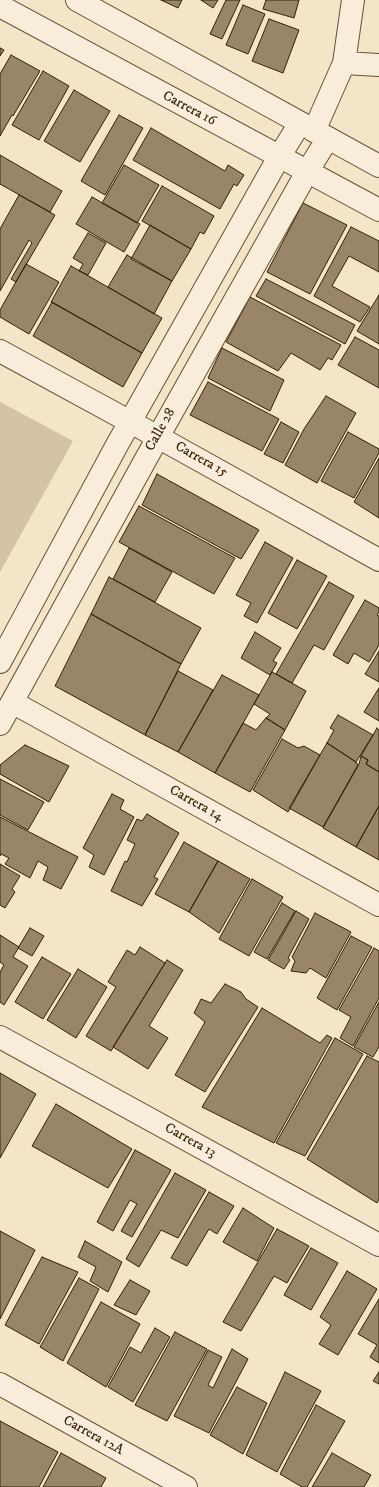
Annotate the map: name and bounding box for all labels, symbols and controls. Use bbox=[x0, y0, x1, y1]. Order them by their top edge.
street label: Carrera 16 bbox=[159, 88, 219, 130]
street label: Calle 28 bbox=[142, 406, 180, 454]
street label: Carrera 15 bbox=[172, 439, 230, 481]
street label: Carrera 14 bbox=[166, 782, 226, 826]
street label: Carrera 13 bbox=[161, 1120, 219, 1162]
street label: Carrera 12A bbox=[60, 1413, 126, 1459]

